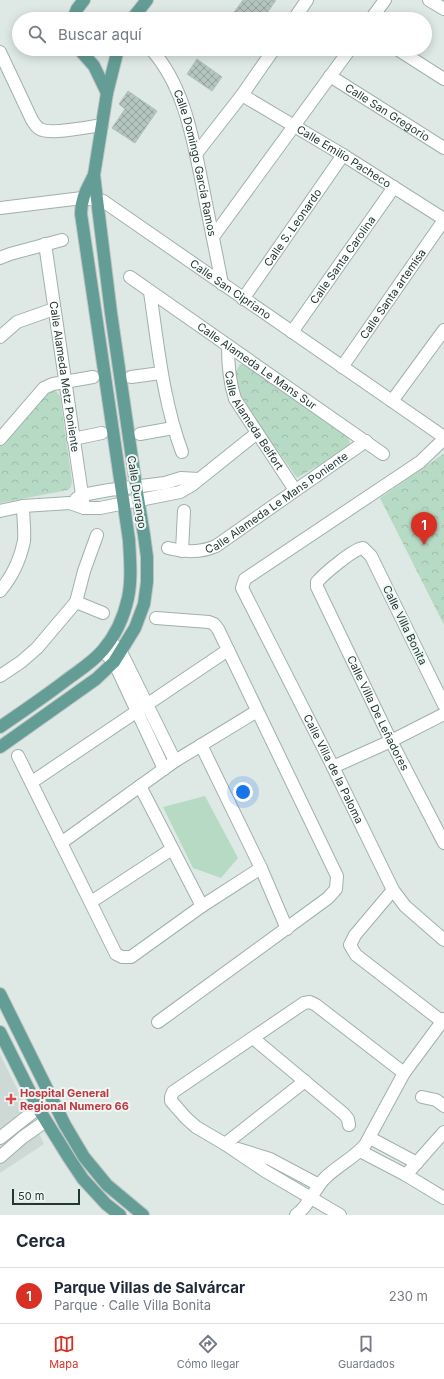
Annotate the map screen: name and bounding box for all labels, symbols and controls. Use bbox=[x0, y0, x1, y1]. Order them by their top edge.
search box bbox=[12, 12, 432, 56]
icon: search bbox=[26, 23, 48, 45]
text: Buscar aquí bbox=[58, 25, 142, 44]
street label: Calle San Gregorio bbox=[343, 80, 433, 144]
street label: Calle Domingo García Ramos bbox=[170, 87, 219, 238]
street label: Calle Emilio Pacheco bbox=[294, 122, 394, 191]
street label: Calle S. Leonardo bbox=[261, 186, 325, 269]
street label: Calle Santa Carolina bbox=[307, 213, 378, 307]
street label: Calle Santa artemisa bbox=[357, 246, 429, 342]
street label: Calle San Cipriano bbox=[187, 256, 274, 323]
street label: Calle Alameda Metz Poniente bbox=[47, 300, 83, 453]
street label: Calle Alameda Le Mans Sur bbox=[195, 319, 319, 412]
street label: Calle Alameda Belfort bbox=[222, 370, 287, 473]
street label: Calle Alameda Le Mans Poniente bbox=[203, 449, 351, 556]
street label: Calle Durango bbox=[124, 455, 150, 530]
pin: 1 bbox=[411, 512, 437, 545]
street label: Calle Villa Bonita bbox=[380, 583, 430, 667]
street label: Calle Villa De Leñadores bbox=[344, 653, 412, 773]
street label: Calle Villa de la Paloma bbox=[300, 712, 367, 826]
your location bbox=[233, 782, 253, 802]
place label: Hospital General Regional Numero 66 bbox=[20, 1086, 129, 1113]
marker: Hospital General Regional Numero 66 bbox=[5, 1093, 17, 1105]
scale bar bbox=[12, 1187, 80, 1206]
text: 50 m bbox=[18, 1189, 44, 1203]
text: Cerca bbox=[16, 1231, 65, 1251]
text: Parque Villas de Salvárcar bbox=[54, 1278, 245, 1297]
text: 1 bbox=[26, 1288, 32, 1304]
text: 230 m bbox=[389, 1288, 428, 1304]
text: Parque · Calle Villa Bonita bbox=[54, 1297, 211, 1313]
tab: Mapa bbox=[49, 1333, 78, 1371]
tab: Cómo llegar bbox=[177, 1333, 239, 1371]
tab: Guardados bbox=[338, 1333, 395, 1371]

